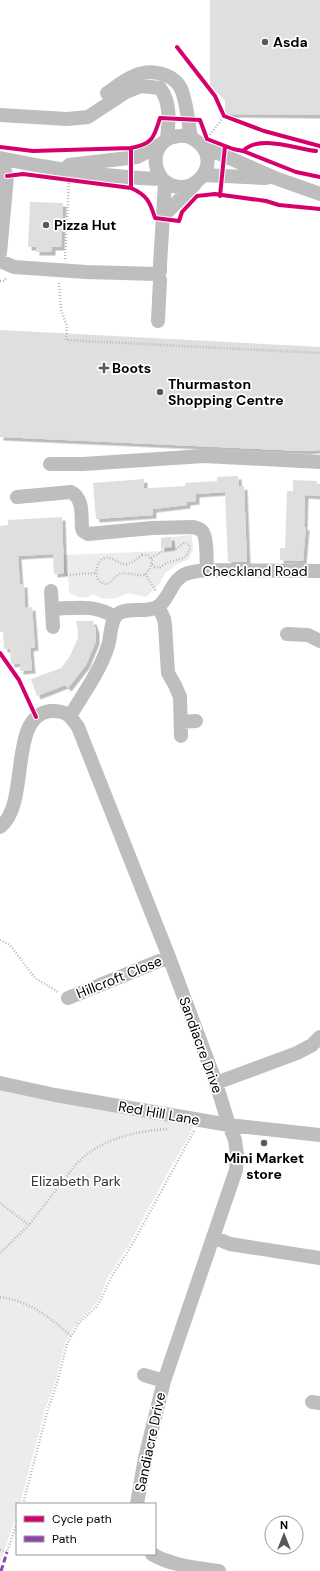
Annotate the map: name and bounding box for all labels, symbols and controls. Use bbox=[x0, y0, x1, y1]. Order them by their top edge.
place label: Asda bbox=[273, 33, 308, 51]
marker: Asda bbox=[260, 37, 270, 47]
place label: Pizza Hut bbox=[54, 216, 116, 234]
marker: Pizza Hut bbox=[41, 220, 51, 230]
place label: Boots bbox=[112, 359, 151, 377]
marker: Boots bbox=[99, 363, 109, 373]
place label: Thurmaston Shopping Centre bbox=[168, 375, 284, 409]
marker: Thurmaston Shopping Centre bbox=[155, 387, 165, 397]
street label: Checkland Road bbox=[203, 562, 307, 580]
street label: Hillcroft Close bbox=[74, 952, 164, 1002]
street label: Sandiacre Drive bbox=[175, 994, 227, 1096]
street label: Red Hill Lane bbox=[117, 1097, 201, 1129]
marker: Mini Market store bbox=[259, 1138, 269, 1148]
place label: Mini Market store bbox=[224, 1149, 304, 1183]
park label: Elizabeth Park bbox=[31, 1172, 121, 1190]
street label: Sandiacre Drive bbox=[131, 1391, 169, 1493]
legend bbox=[16, 1503, 156, 1555]
text: Cycle path bbox=[52, 1511, 112, 1527]
north arrow bbox=[264, 1515, 304, 1555]
text: N bbox=[280, 1518, 288, 1532]
text: Path bbox=[52, 1531, 77, 1547]

